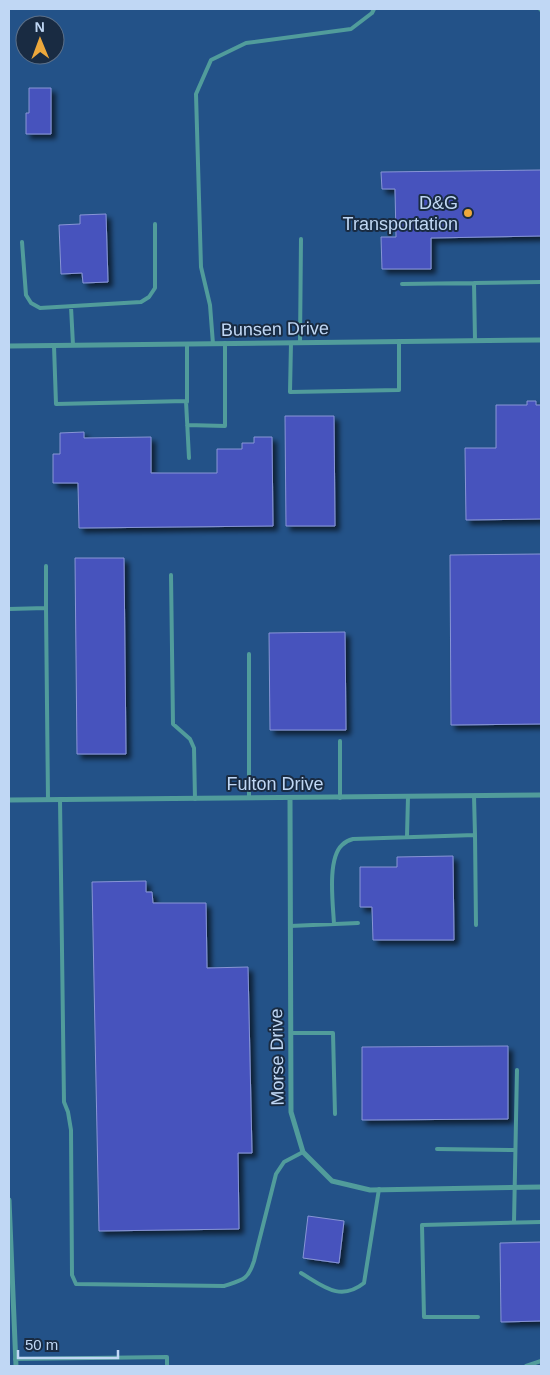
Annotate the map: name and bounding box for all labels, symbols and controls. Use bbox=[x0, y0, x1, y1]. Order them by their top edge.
north arrow bbox=[15, 15, 65, 65]
text: N bbox=[35, 19, 45, 35]
place label: D&G Transportation bbox=[343, 193, 458, 234]
marker: D&G Transportation bbox=[462, 207, 474, 219]
street label: Bunsen Drive bbox=[221, 318, 329, 340]
street label: Fulton Drive bbox=[226, 774, 324, 794]
street label: Morse Drive bbox=[266, 1008, 288, 1106]
scale bar bbox=[18, 1328, 118, 1360]
text: 50 m bbox=[25, 1336, 58, 1353]

